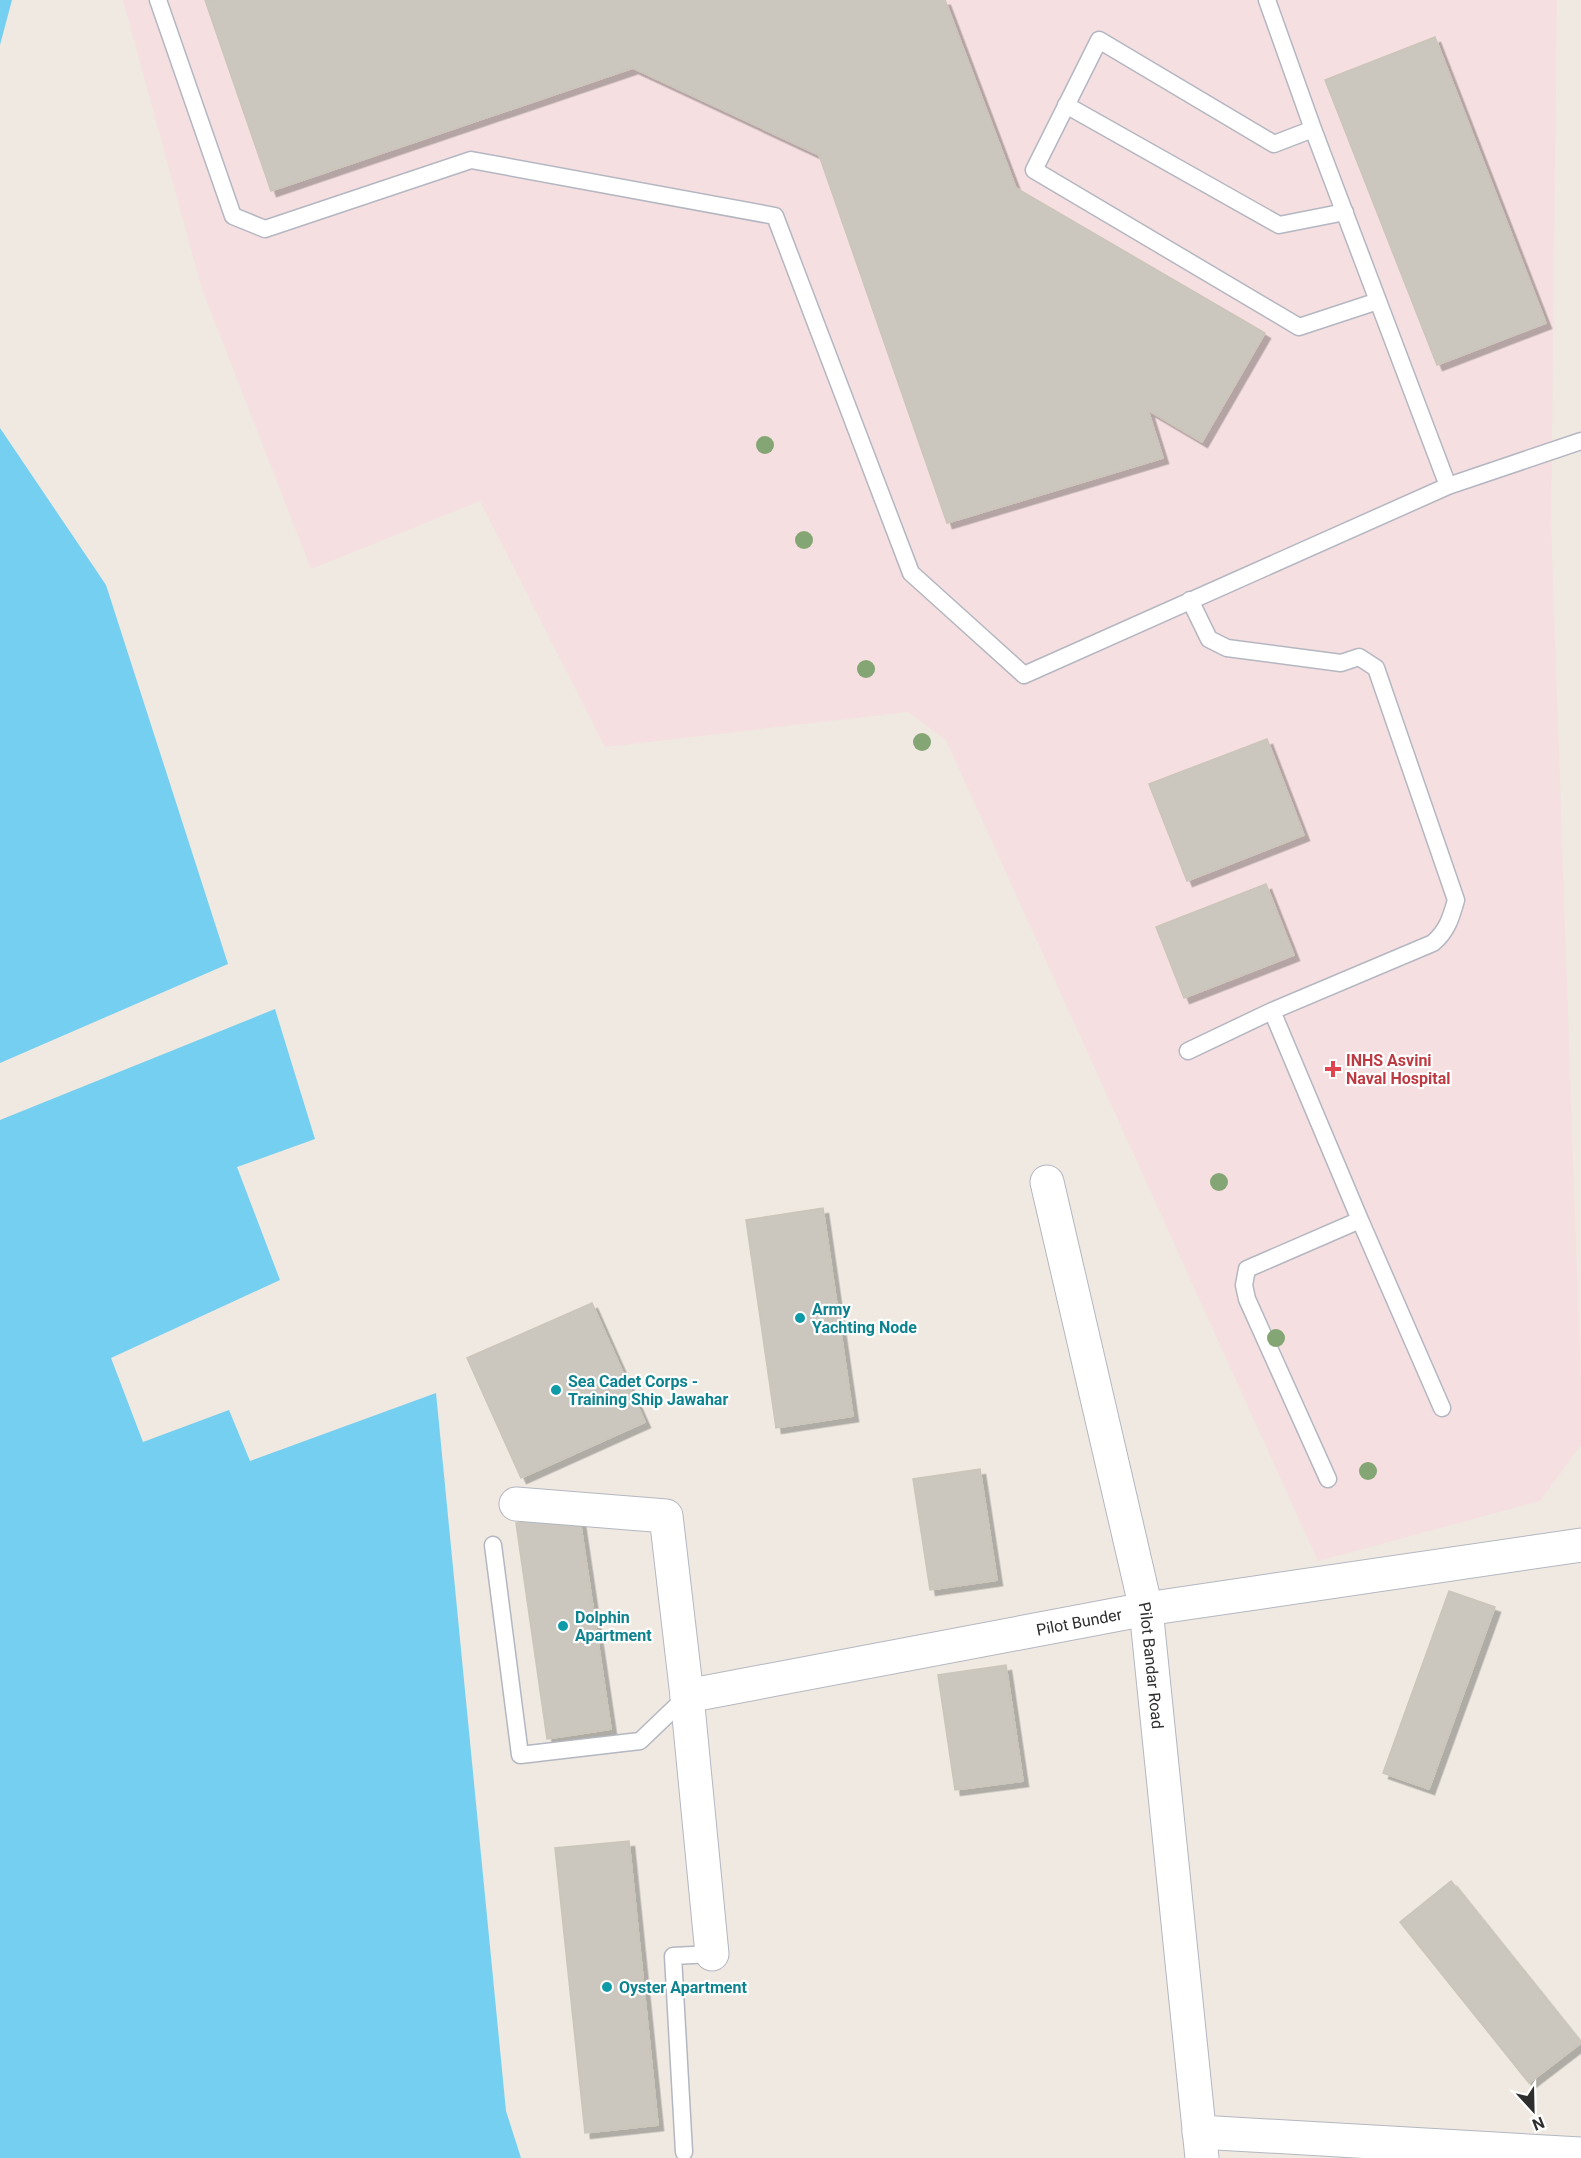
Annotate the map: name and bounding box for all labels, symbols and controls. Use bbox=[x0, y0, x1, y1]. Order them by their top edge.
place label: INHS Asvini Naval Hospital bbox=[1346, 1051, 1450, 1088]
marker: INHS Asvini Naval Hospital bbox=[1324, 1060, 1342, 1078]
place label: Army Yachting Node bbox=[812, 1300, 917, 1337]
marker: Army Yachting Node bbox=[793, 1311, 807, 1325]
place label: Sea Cadet Corps - Training Ship Jawahar bbox=[568, 1372, 728, 1409]
marker: Sea Cadet Corps - Training Ship Jawahar bbox=[549, 1383, 563, 1397]
street label: Pilot Bandar Road bbox=[1135, 1600, 1168, 1730]
street label: Pilot Bunder bbox=[1035, 1604, 1124, 1639]
place label: Dolphin Apartment bbox=[575, 1608, 652, 1645]
marker: Dolphin Apartment bbox=[556, 1619, 570, 1633]
place label: Oyster Apartment bbox=[619, 1978, 747, 1997]
marker: Oyster Apartment bbox=[600, 1980, 614, 1994]
north arrow bbox=[1503, 2080, 1563, 2140]
text: N bbox=[1530, 2113, 1547, 2134]

